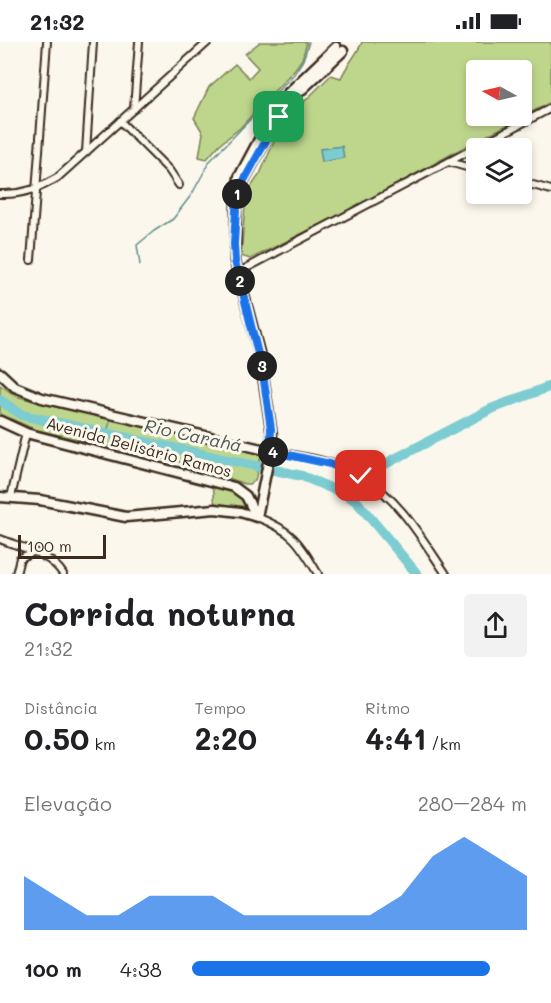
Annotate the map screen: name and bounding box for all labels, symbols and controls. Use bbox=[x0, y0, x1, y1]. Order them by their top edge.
text: 21:32 bbox=[30, 7, 85, 36]
north arrow bbox=[466, 60, 532, 126]
map controls bbox=[466, 60, 532, 204]
pin bbox=[253, 91, 304, 142]
icon: arrive bbox=[262, 100, 295, 133]
button: layers bbox=[466, 138, 532, 204]
pin: 1 bbox=[222, 179, 252, 209]
text: 1 bbox=[233, 183, 241, 204]
pin: 2 bbox=[225, 266, 255, 296]
text: 2 bbox=[236, 270, 244, 291]
pin: 3 bbox=[247, 351, 277, 381]
text: 3 bbox=[257, 355, 267, 376]
street label: Avenida Belisário Ramos bbox=[44, 412, 234, 481]
water label: Rio Carahá bbox=[142, 413, 244, 457]
pin: 4 bbox=[258, 437, 288, 467]
text: 4 bbox=[268, 441, 278, 462]
pin bbox=[335, 450, 386, 501]
icon: check bbox=[344, 459, 377, 492]
scale bar bbox=[18, 532, 106, 560]
text: 100 m bbox=[27, 535, 72, 556]
text: Corrida noturna bbox=[24, 591, 296, 634]
button: share bbox=[464, 594, 527, 657]
text: 21:32 bbox=[24, 635, 73, 661]
text: Distância bbox=[24, 697, 98, 718]
text: Tempo bbox=[195, 697, 246, 718]
text: Ritmo bbox=[365, 697, 410, 718]
text: 0.50 bbox=[24, 718, 89, 758]
text: 2:20 bbox=[195, 718, 257, 758]
text: 4:41 bbox=[365, 718, 426, 758]
text: km bbox=[89, 733, 116, 754]
text: /km bbox=[426, 733, 461, 754]
text: Elevação bbox=[24, 790, 112, 816]
text: 280–284 m bbox=[418, 790, 527, 816]
text: 100 m bbox=[24, 956, 82, 982]
text: 4:38 bbox=[120, 956, 162, 982]

